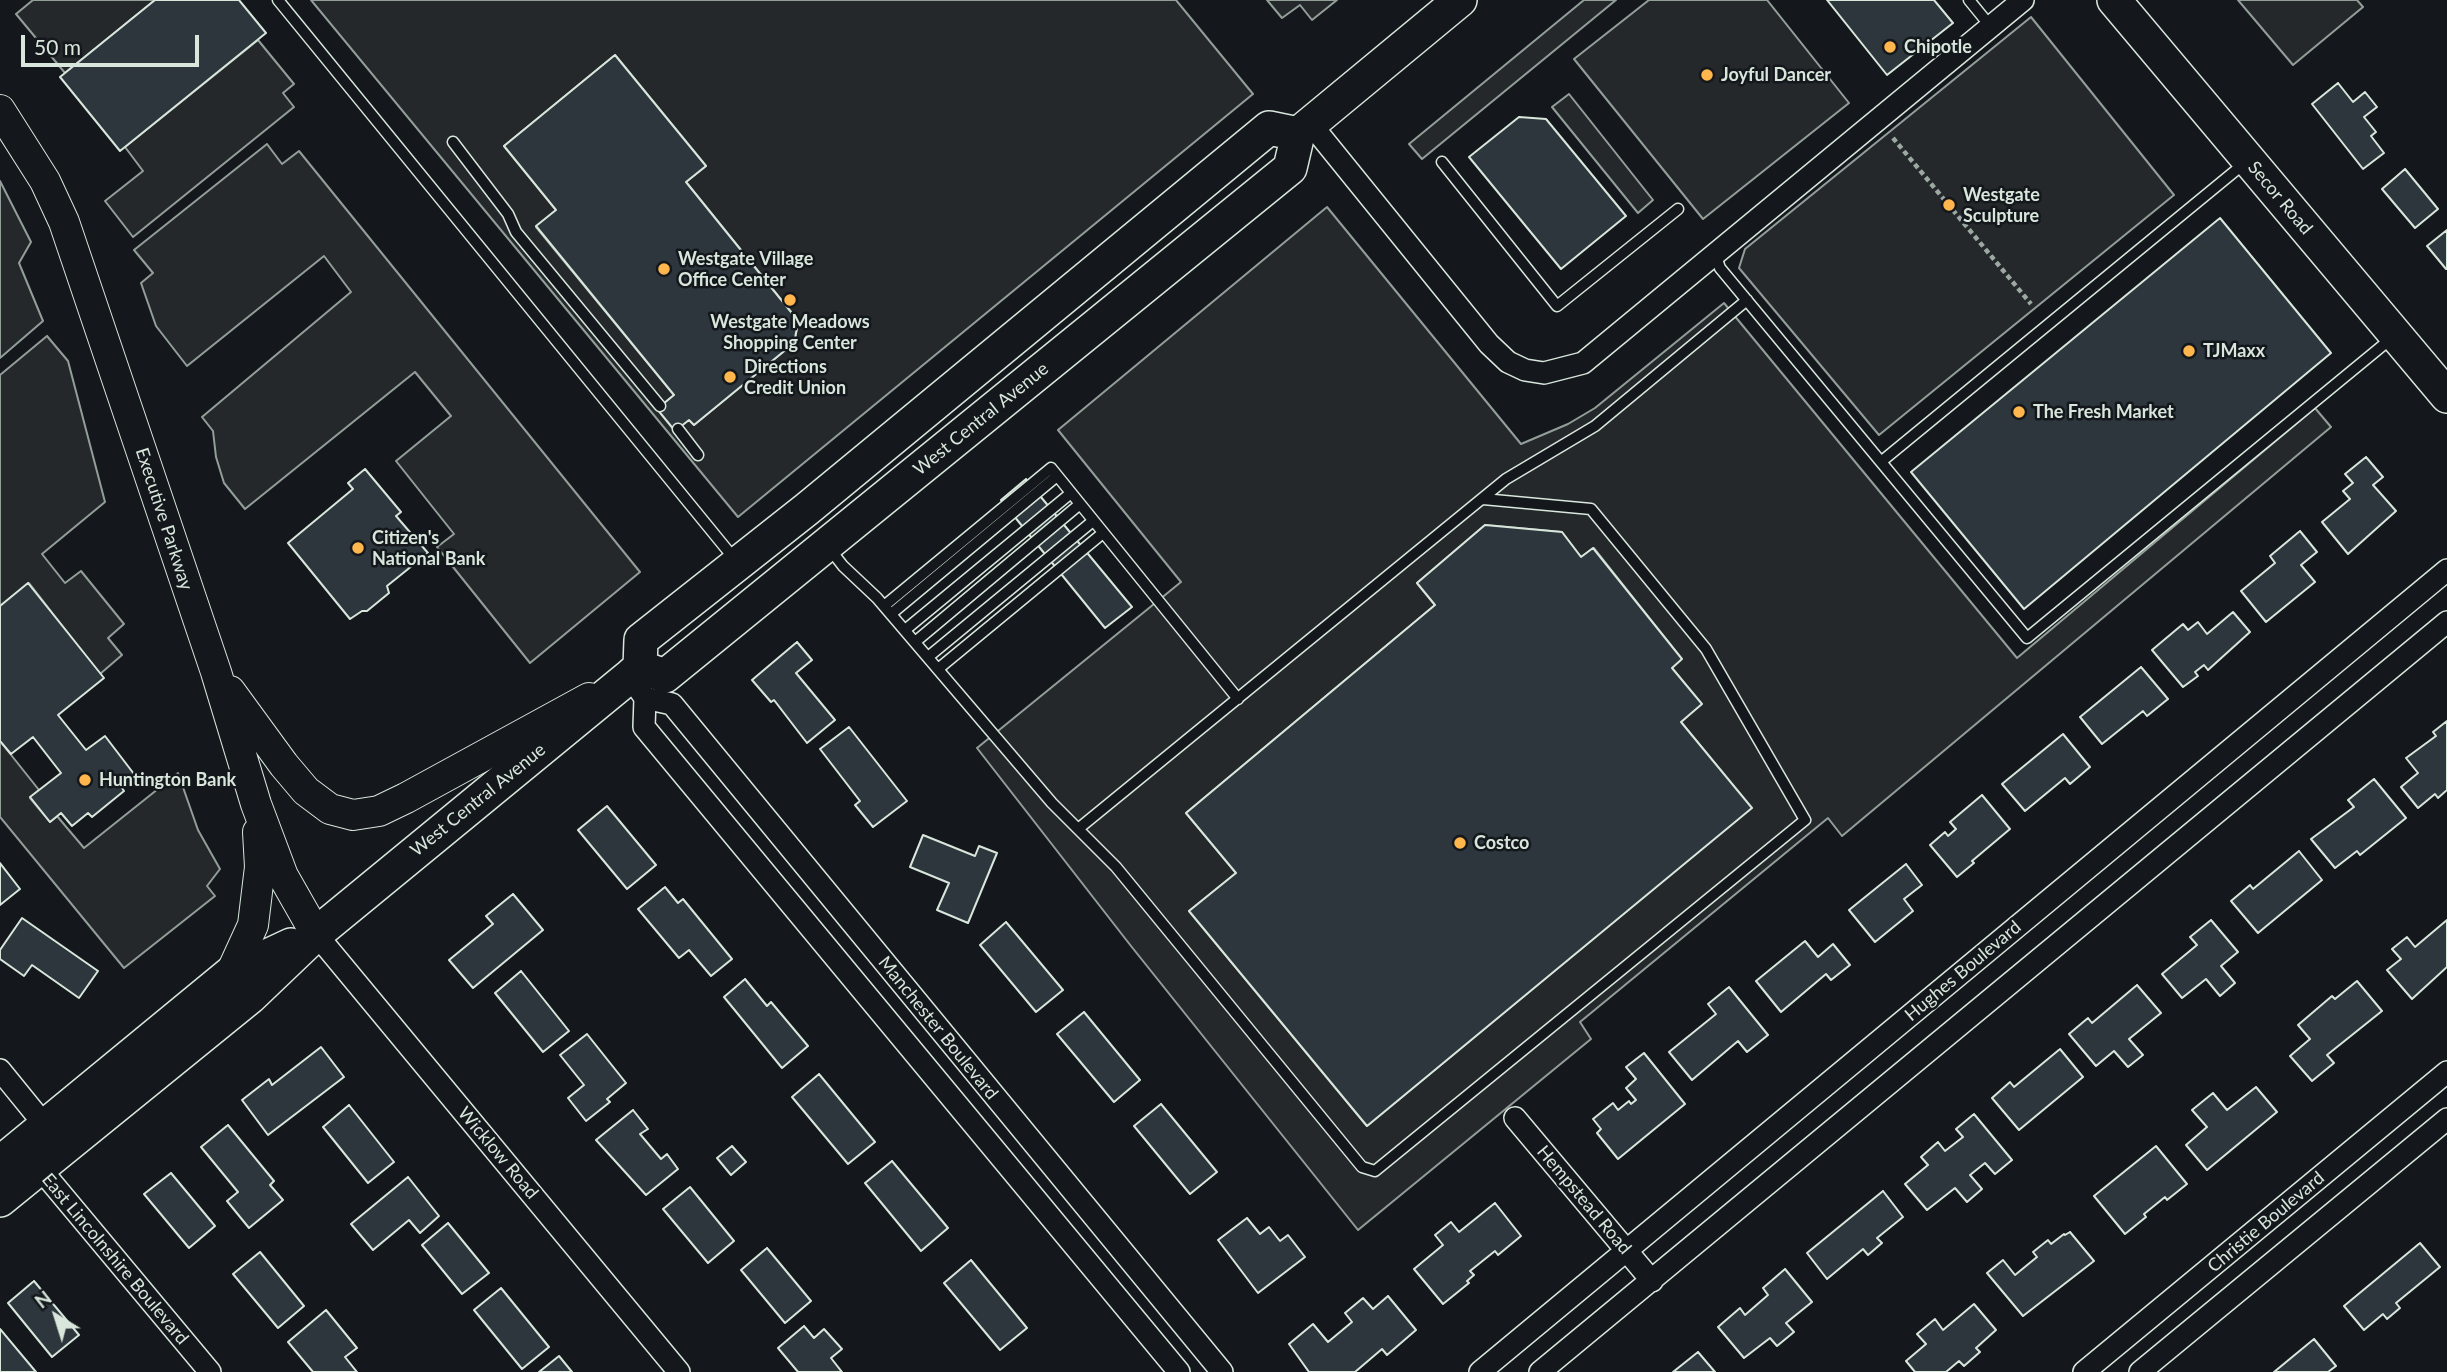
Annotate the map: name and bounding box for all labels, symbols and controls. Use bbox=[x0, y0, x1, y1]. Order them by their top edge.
scale bar bbox=[24, 21, 203, 65]
text: 50 m bbox=[34, 34, 81, 59]
place label: Chipotle bbox=[1904, 36, 1972, 58]
marker: Chipotle bbox=[1882, 39, 1898, 55]
place label: Joyful Dancer bbox=[1721, 64, 1831, 86]
marker: Joyful Dancer bbox=[1699, 67, 1715, 83]
street label: Secor Road bbox=[2243, 157, 2317, 239]
place label: Westgate Sculpture bbox=[1963, 184, 2040, 227]
marker: Westgate Sculpture bbox=[1941, 197, 1957, 213]
place label: Westgate Village Office Center bbox=[678, 248, 813, 290]
marker: Westgate Village Office Center bbox=[656, 261, 672, 277]
marker: Westgate Meadows Shopping Center bbox=[782, 292, 798, 308]
place label: Westgate Meadows Shopping Center bbox=[710, 311, 870, 354]
place label: TJMaxx bbox=[2203, 340, 2265, 362]
marker: TJMaxx bbox=[2181, 343, 2197, 359]
place label: Directions Credit Union bbox=[744, 356, 846, 398]
street label: West Central Avenue bbox=[909, 358, 1053, 480]
marker: Directions Credit Union bbox=[722, 369, 738, 385]
place label: The Fresh Market bbox=[2033, 401, 2174, 423]
marker: The Fresh Market bbox=[2011, 404, 2027, 420]
street label: Executive Parkway bbox=[131, 445, 197, 593]
place label: Citizen's National Bank bbox=[372, 527, 485, 570]
marker: Citizen's National Bank bbox=[350, 540, 366, 556]
street label: West Central Avenue bbox=[406, 739, 550, 861]
place label: Huntington Bank bbox=[99, 769, 236, 791]
marker: Huntington Bank bbox=[77, 772, 93, 788]
place label: Costco bbox=[1474, 832, 1529, 854]
marker: Costco bbox=[1452, 835, 1468, 851]
street label: Hughes Boulevard bbox=[1901, 916, 2025, 1026]
street label: Manchester Boulevard bbox=[874, 952, 1002, 1104]
street label: Wicklow Road bbox=[453, 1103, 543, 1203]
street label: Hempstead Road bbox=[1532, 1141, 1636, 1259]
street label: Christie Boulevard bbox=[2203, 1167, 2329, 1277]
street label: East Lincolnshire Boulevard bbox=[37, 1169, 193, 1349]
north arrow bbox=[21, 1281, 91, 1351]
text: N bbox=[30, 1285, 56, 1313]

